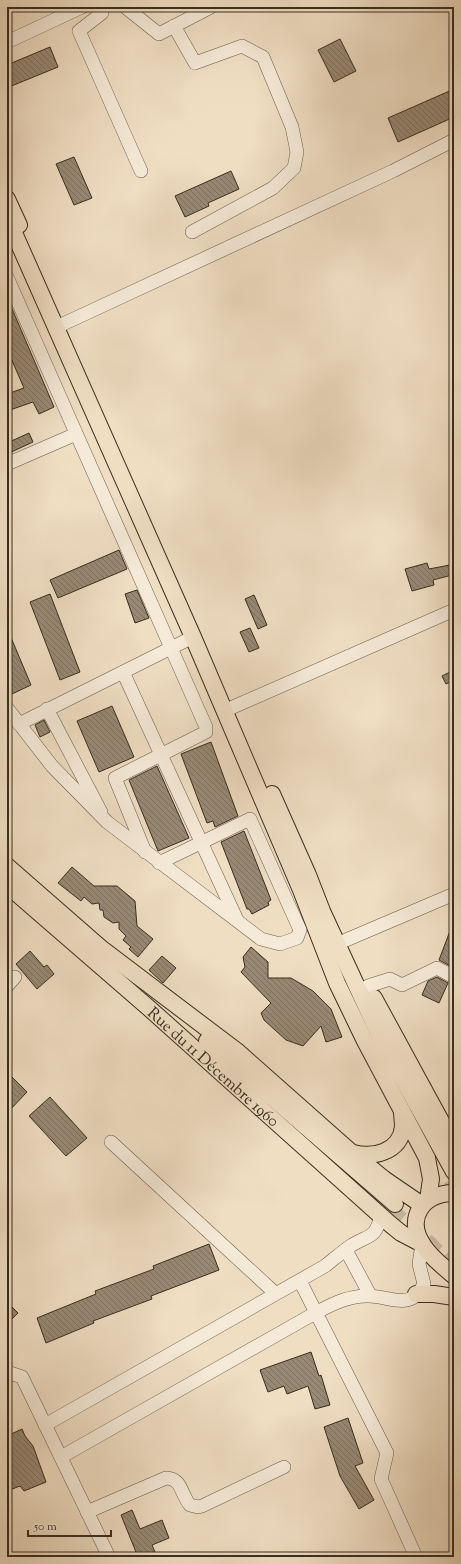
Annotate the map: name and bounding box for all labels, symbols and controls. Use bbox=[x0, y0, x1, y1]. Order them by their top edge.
street label: Rue du 11 Décembre 1960 bbox=[141, 1003, 283, 1133]
scale bar bbox=[28, 1512, 111, 1538]
text: 50 m bbox=[33, 1518, 57, 1536]

